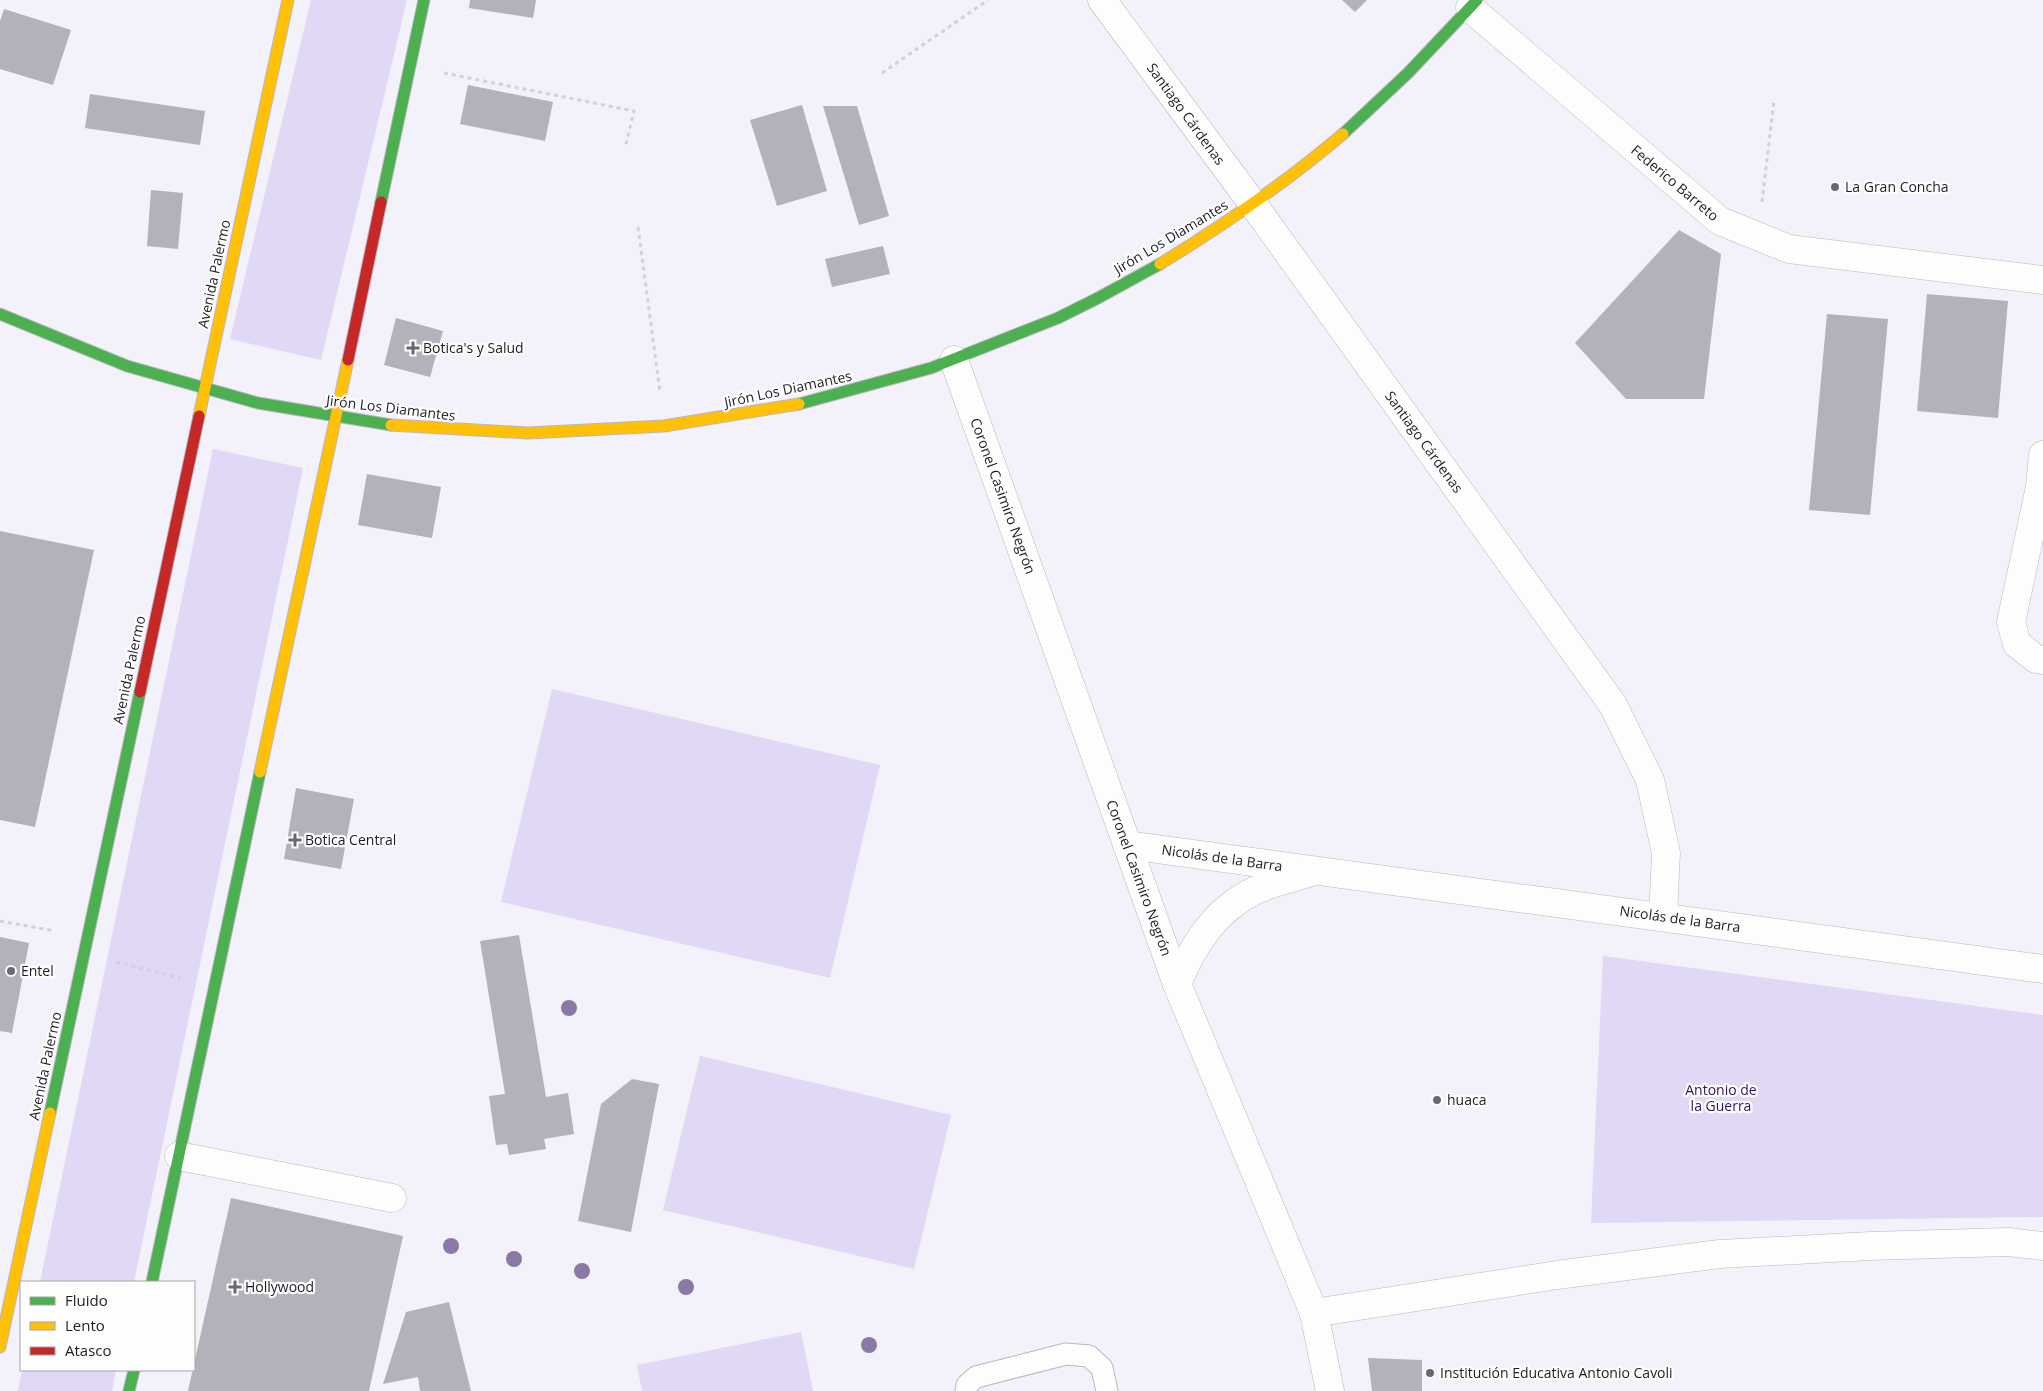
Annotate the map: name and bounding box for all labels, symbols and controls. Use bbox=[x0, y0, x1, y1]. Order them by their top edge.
street label: Santiago Cárdenas bbox=[1143, 59, 1230, 169]
street label: Federico Barreto bbox=[1627, 140, 1723, 225]
place label: La Gran Concha bbox=[1845, 177, 1949, 196]
marker: La Gran Concha bbox=[1829, 181, 1841, 193]
street label: Jirón Los Diamantes bbox=[1108, 195, 1232, 279]
street label: Avenida Palermo bbox=[193, 218, 234, 330]
place label: Botica's y Salud bbox=[423, 338, 524, 357]
marker: Botica's y Salud bbox=[407, 342, 419, 354]
street label: Jirón Los Diamantes bbox=[720, 366, 854, 412]
street label: Santiago Cárdenas bbox=[1381, 387, 1468, 497]
street label: Jirón Los Diamantes bbox=[323, 390, 457, 425]
street label: Coronel Casimiro Negrón bbox=[966, 415, 1041, 577]
street label: Avenida Palermo bbox=[108, 614, 149, 726]
street label: Coronel Casimiro Negrón bbox=[1102, 797, 1177, 959]
place label: Botica Central bbox=[305, 830, 396, 849]
marker: Botica Central bbox=[289, 834, 301, 846]
street label: Nicolás de la Barra bbox=[1160, 840, 1284, 875]
street label: Nicolás de la Barra bbox=[1618, 901, 1742, 936]
place label: Entel bbox=[21, 961, 54, 980]
marker: Entel bbox=[5, 965, 17, 977]
street label: Avenida Palermo bbox=[24, 1010, 65, 1122]
park label: Antonio de la Guerra bbox=[1685, 1080, 1757, 1115]
place label: huaca bbox=[1447, 1090, 1486, 1109]
marker: huaca bbox=[1431, 1094, 1443, 1106]
place label: Hollywood bbox=[245, 1277, 314, 1296]
legend bbox=[20, 1281, 195, 1371]
marker: Hollywood bbox=[229, 1281, 241, 1293]
text: Fluido bbox=[65, 1290, 108, 1310]
text: Lento bbox=[65, 1315, 105, 1335]
text: Atasco bbox=[65, 1340, 112, 1360]
place label: Institución Educativa Antonio Cavoli bbox=[1440, 1363, 1673, 1382]
marker: Institución Educativa Antonio Cavoli bbox=[1424, 1367, 1436, 1379]

